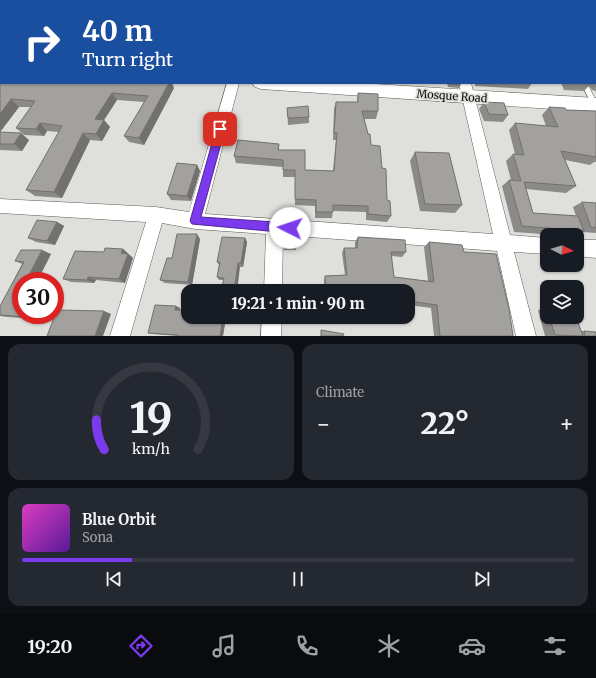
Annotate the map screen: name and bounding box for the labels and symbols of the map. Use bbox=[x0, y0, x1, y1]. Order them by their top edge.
street label: Mosque Road bbox=[416, 87, 488, 105]
pin bbox=[203, 112, 237, 146]
position arrow bbox=[269, 207, 311, 249]
north arrow bbox=[540, 228, 584, 272]
speed limit sign: 30 bbox=[12, 272, 64, 324]

